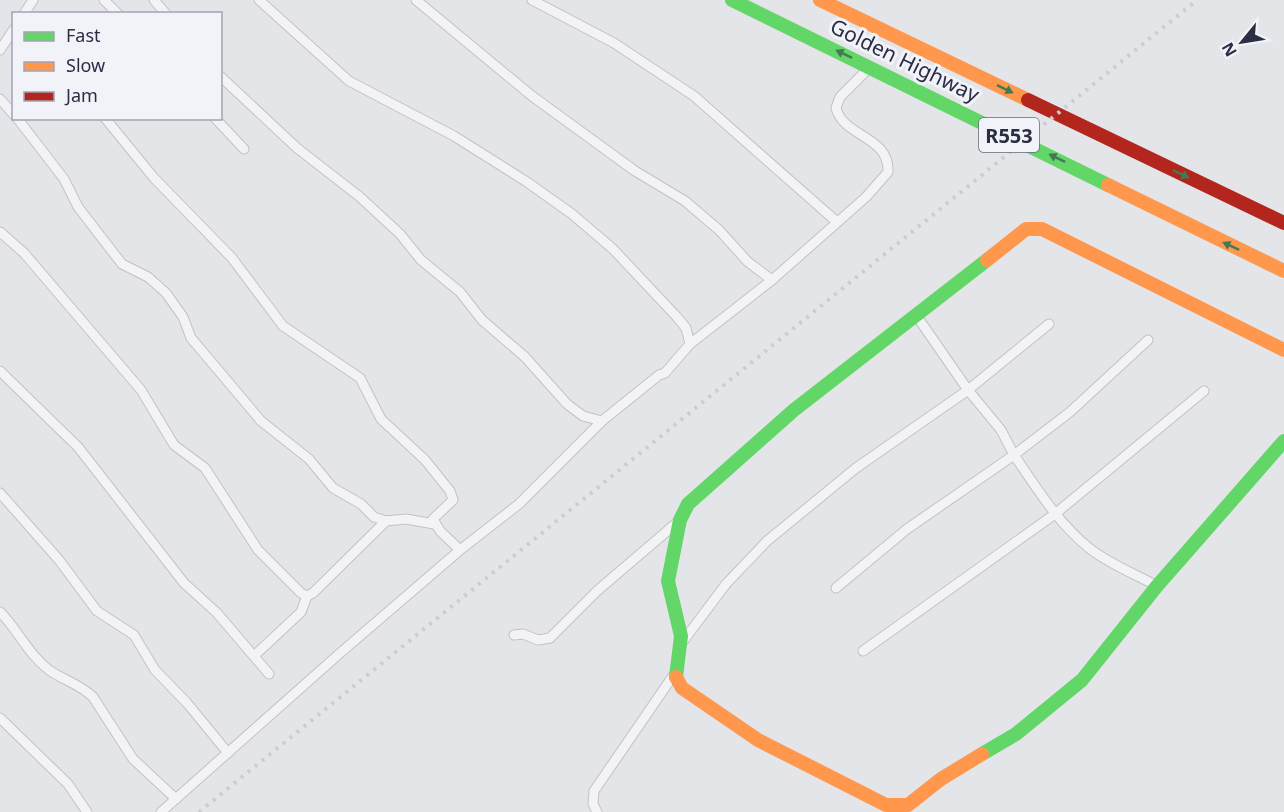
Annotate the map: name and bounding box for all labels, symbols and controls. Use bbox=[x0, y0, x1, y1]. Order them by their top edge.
legend bbox=[12, 12, 222, 120]
street label: Golden Highway bbox=[826, 12, 984, 108]
north arrow bbox=[1212, 12, 1272, 72]
text: Fast bbox=[66, 23, 101, 47]
text: N bbox=[1216, 38, 1242, 61]
one-way arrow bbox=[836, 49, 853, 59]
text: Slow bbox=[66, 53, 105, 77]
text: Jam bbox=[64, 83, 98, 107]
one-way arrow bbox=[996, 84, 1014, 94]
road number: R553 bbox=[979, 118, 1039, 152]
one-way arrow bbox=[1049, 154, 1066, 163]
one-way arrow bbox=[1172, 169, 1189, 178]
one-way arrow bbox=[1223, 242, 1240, 251]

